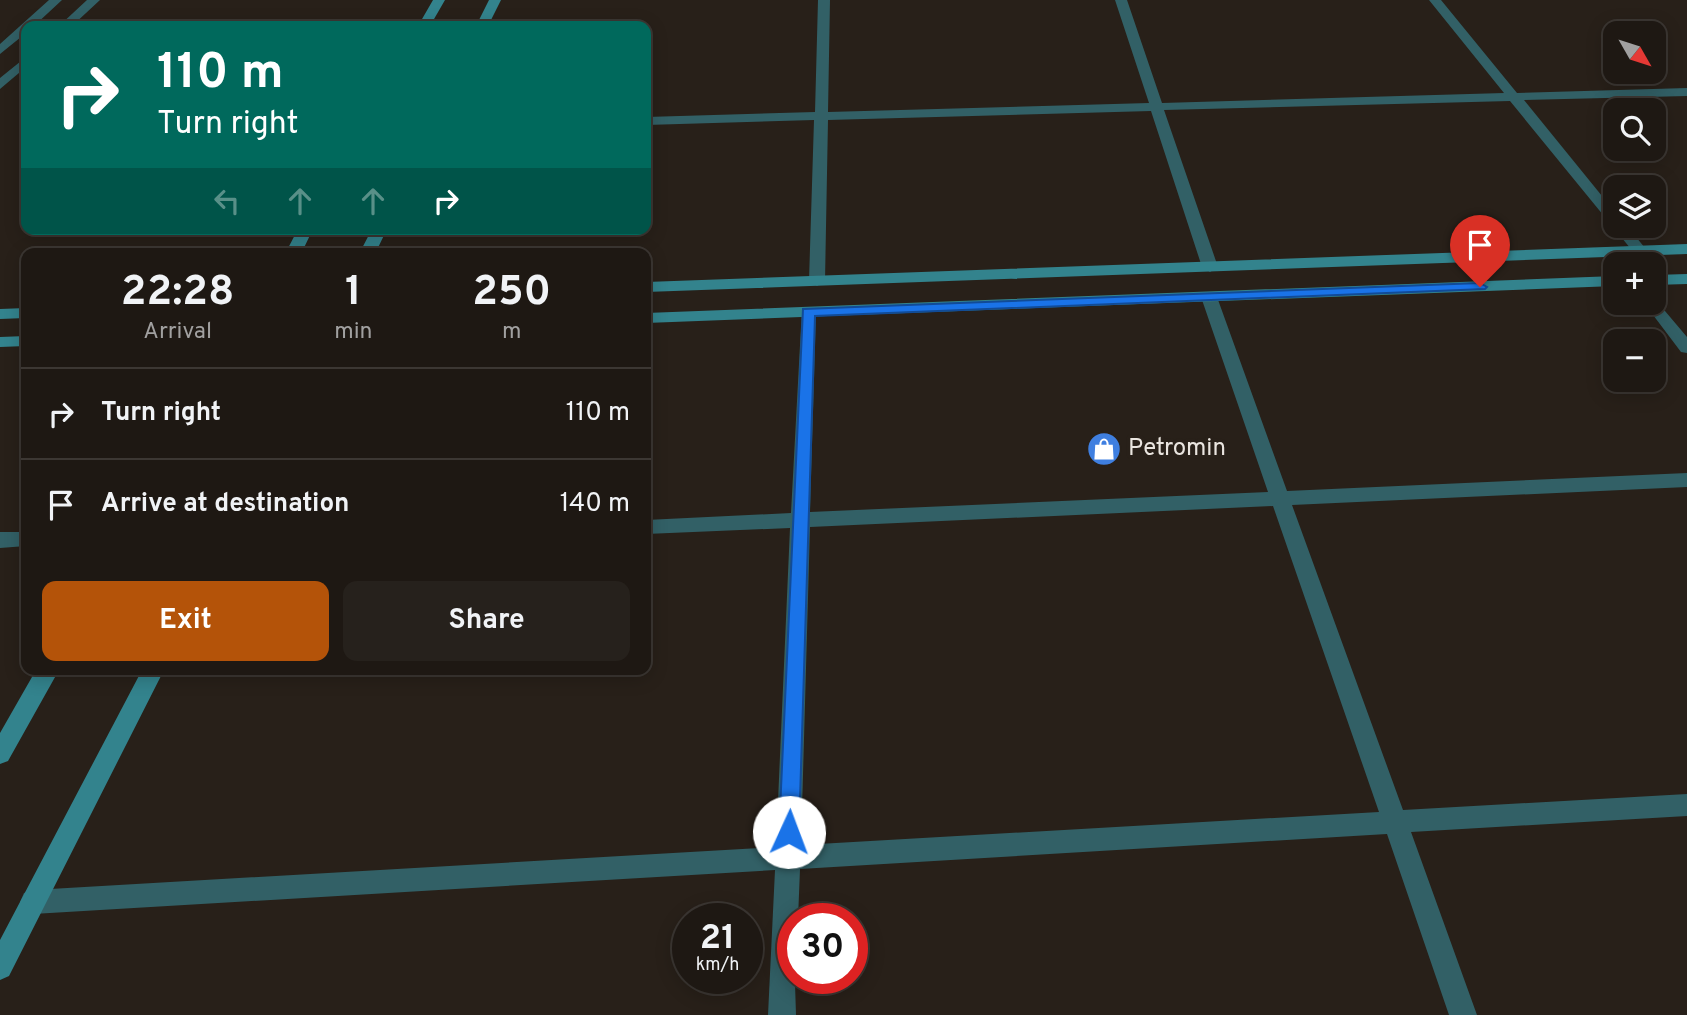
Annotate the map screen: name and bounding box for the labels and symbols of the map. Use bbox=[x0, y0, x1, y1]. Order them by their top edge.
north arrow bbox=[1603, 21, 1666, 84]
pin bbox=[1450, 215, 1510, 287]
shop icon: Petromin bbox=[1085, 430, 1123, 468]
place label: Petromin bbox=[1128, 434, 1226, 464]
position arrow bbox=[752, 795, 826, 869]
speed limit sign: 30 bbox=[777, 903, 868, 994]

